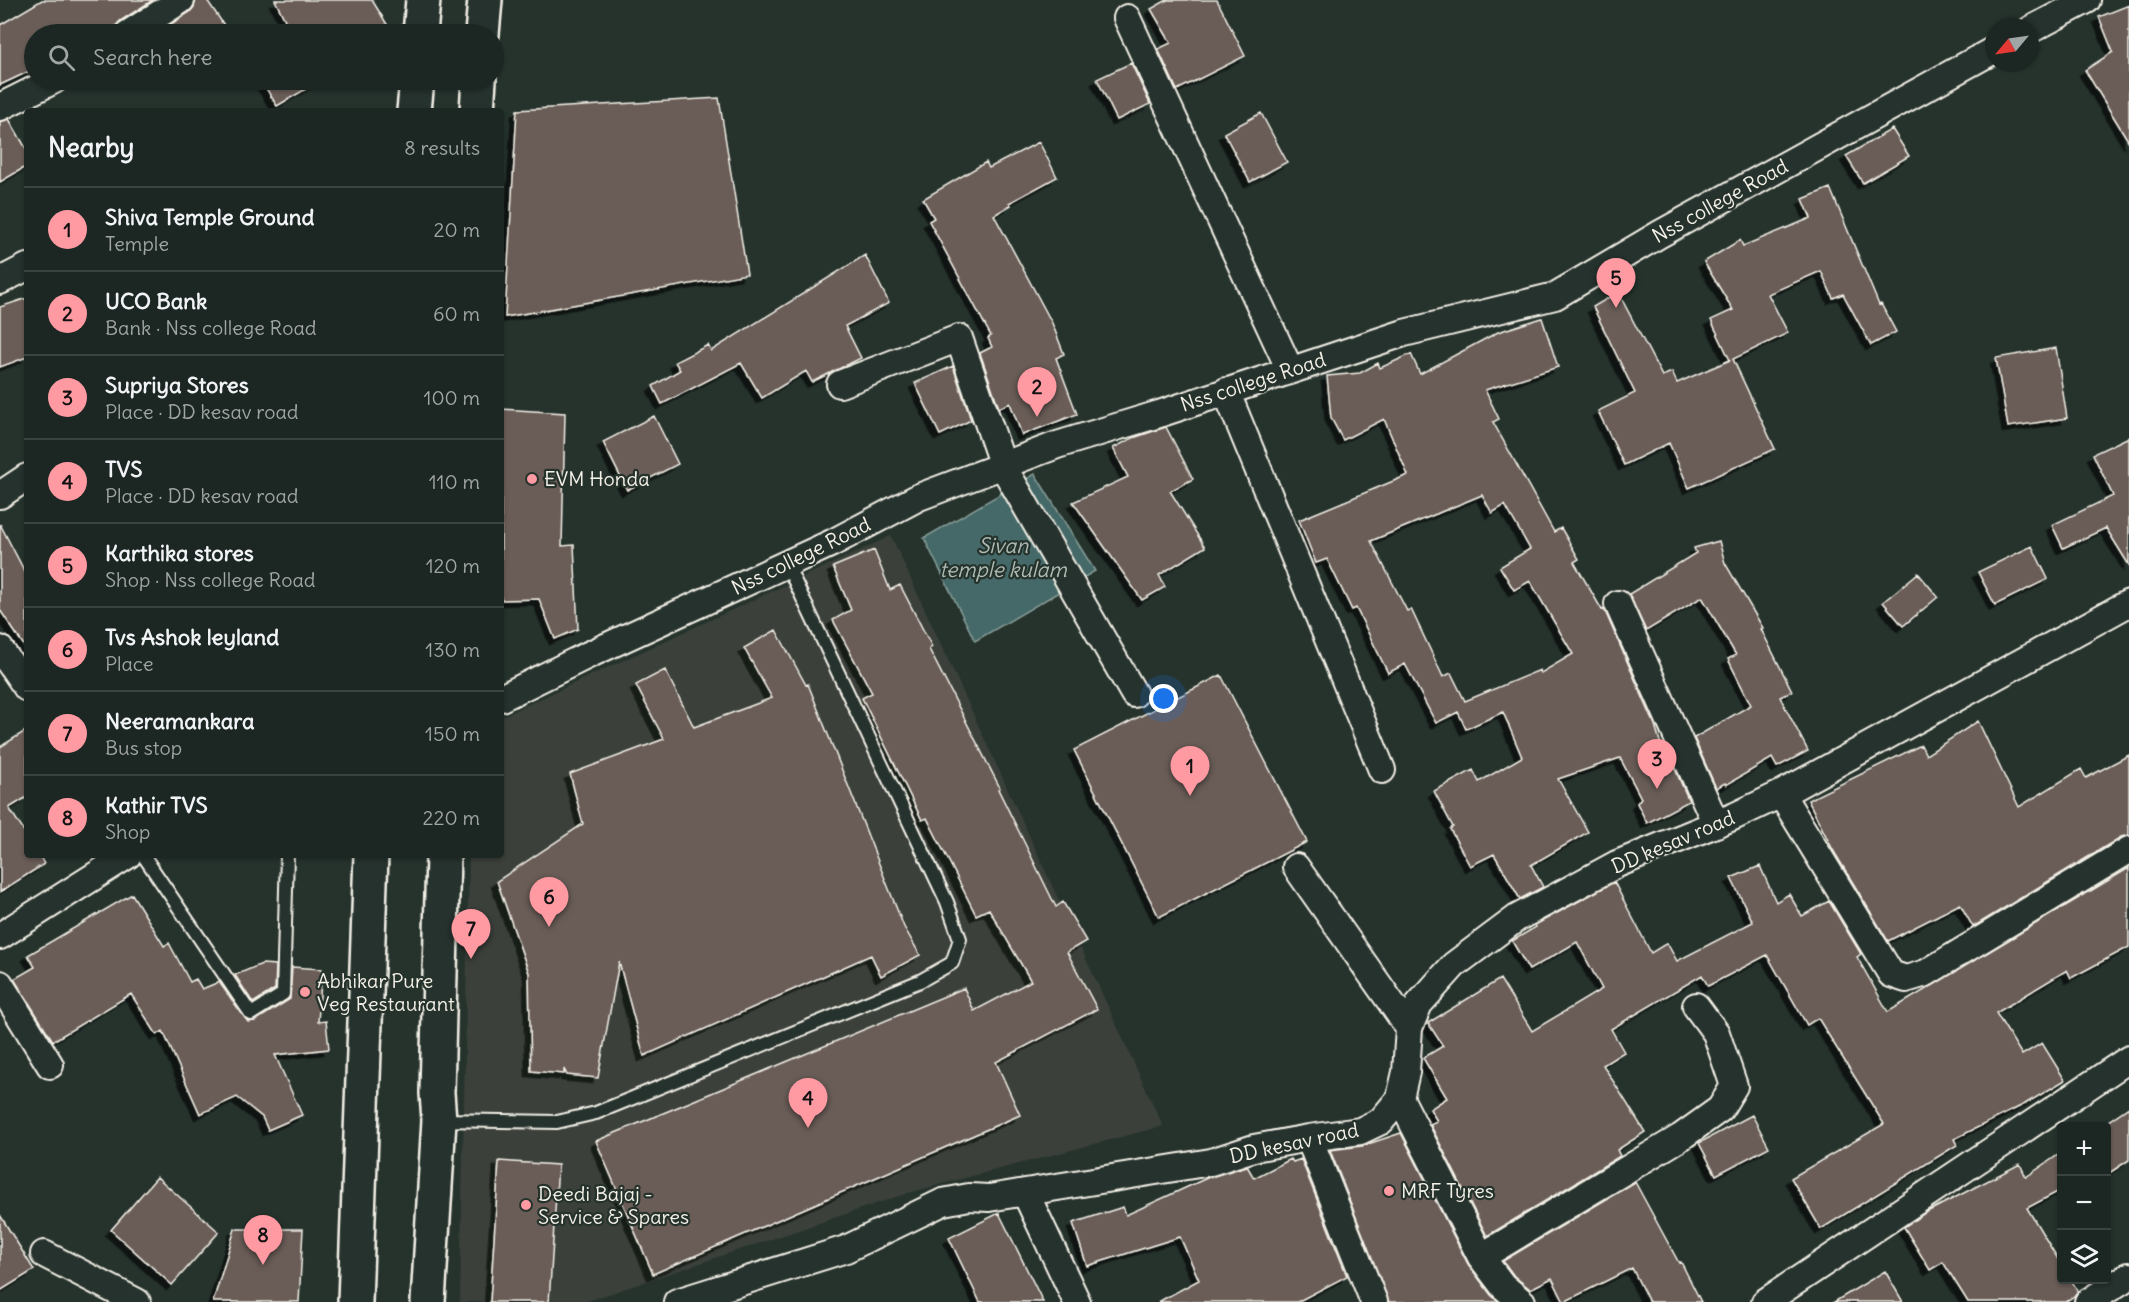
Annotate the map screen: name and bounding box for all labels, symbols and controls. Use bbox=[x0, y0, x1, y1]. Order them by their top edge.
north arrow bbox=[1985, 18, 2039, 72]
search box bbox=[24, 24, 504, 90]
icon: search bbox=[45, 41, 78, 74]
text: Search here bbox=[93, 43, 212, 71]
text: Nearby bbox=[48, 131, 134, 164]
text: 8 results bbox=[404, 135, 480, 160]
street label: Nss college Road bbox=[1648, 153, 1792, 248]
text: Shiva Temple Ground bbox=[105, 203, 314, 231]
text: 1 bbox=[64, 217, 71, 242]
text: 20 m bbox=[434, 217, 480, 242]
text: Temple bbox=[105, 231, 169, 256]
pin: 5 bbox=[1596, 258, 1636, 308]
text: UCO Bank bbox=[105, 287, 207, 315]
text: 2 bbox=[62, 301, 73, 326]
text: 60 m bbox=[433, 301, 480, 326]
text: Bank · Nss college Road bbox=[105, 315, 317, 340]
street label: Nss college Road bbox=[1177, 346, 1329, 417]
pin: 2 bbox=[1018, 368, 1056, 417]
text: Supriya Stores bbox=[105, 371, 249, 399]
text: 3 bbox=[62, 385, 73, 410]
text: 100 m bbox=[423, 385, 480, 410]
text: Place · DD kesav road bbox=[105, 399, 299, 424]
text: TVS bbox=[105, 455, 143, 483]
place label: EVM Honda bbox=[544, 466, 650, 491]
text: 4 bbox=[62, 469, 73, 494]
text: 110 m bbox=[429, 469, 480, 494]
marker: EVM Honda bbox=[525, 472, 539, 486]
text: Place · DD kesav road bbox=[105, 483, 299, 508]
street label: Nss college Road bbox=[727, 511, 874, 600]
water label: Sivan temple kulam bbox=[939, 532, 1067, 583]
text: Karthika stores bbox=[105, 539, 254, 567]
text: 5 bbox=[62, 553, 73, 578]
text: 120 m bbox=[426, 553, 480, 578]
text: Shop · Nss college Road bbox=[105, 567, 316, 592]
text: Tvs Ashok leyland bbox=[105, 623, 279, 651]
text: 6 bbox=[62, 637, 73, 662]
text: 130 m bbox=[425, 637, 480, 662]
text: Place bbox=[105, 651, 153, 676]
your location bbox=[1149, 684, 1178, 713]
text: Neeramankara bbox=[105, 707, 255, 735]
text: 7 bbox=[63, 721, 72, 746]
text: 150 m bbox=[425, 721, 480, 746]
text: Bus stop bbox=[105, 735, 182, 760]
pin: 3 bbox=[1638, 740, 1676, 789]
pin: 1 bbox=[1170, 746, 1210, 796]
text: Kathir TVS bbox=[105, 791, 208, 819]
street label: DD kesav road bbox=[1608, 804, 1738, 879]
text: 8 bbox=[62, 805, 73, 830]
text: 220 m bbox=[423, 805, 480, 830]
text: Shop bbox=[105, 819, 150, 844]
pin: 6 bbox=[530, 878, 568, 927]
pin: 7 bbox=[452, 910, 490, 959]
place label: Abhikar Pure Veg Restaurant bbox=[317, 968, 455, 1016]
marker: Abhikar Pure Veg Restaurant bbox=[298, 985, 312, 999]
pin: 4 bbox=[788, 1078, 828, 1128]
street label: DD kesav road bbox=[1227, 1117, 1361, 1168]
map controls bbox=[2057, 1122, 2111, 1284]
button: + bbox=[2057, 1122, 2111, 1176]
button: − bbox=[2057, 1176, 2111, 1230]
place label: MRF Tyres bbox=[1401, 1178, 1494, 1203]
place label: Deedi Bajaj - Service & Spares bbox=[538, 1181, 689, 1229]
marker: MRF Tyres bbox=[1382, 1184, 1396, 1198]
marker: Deedi Bajaj - Service & Spares bbox=[519, 1198, 533, 1212]
pin: 8 bbox=[244, 1216, 282, 1265]
button: layers bbox=[2057, 1230, 2111, 1284]

